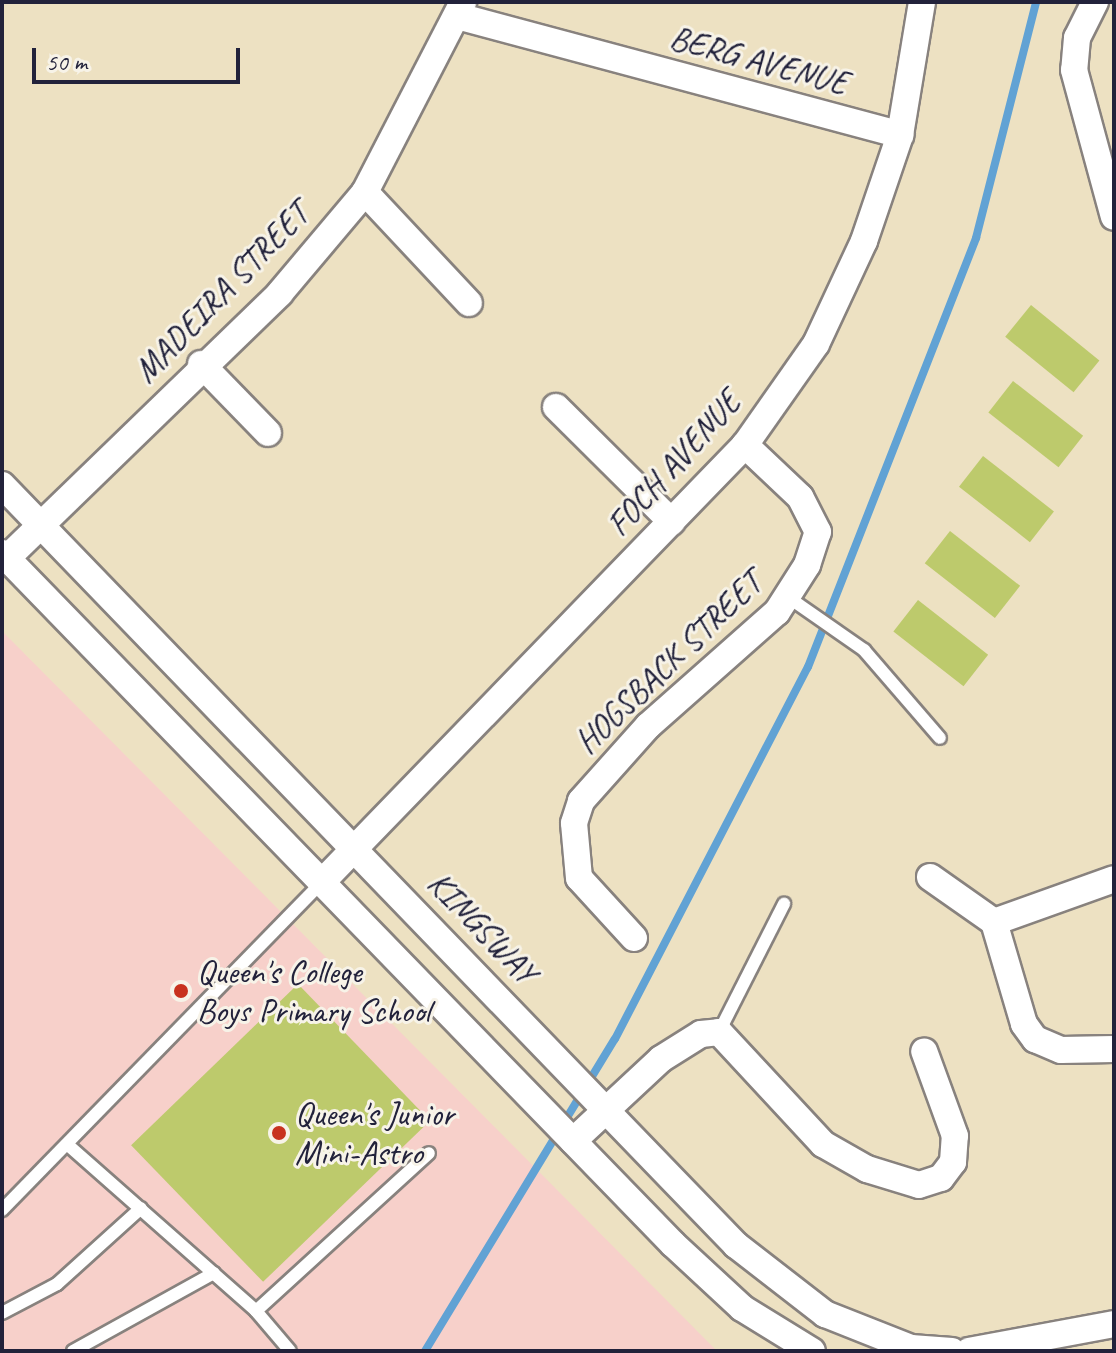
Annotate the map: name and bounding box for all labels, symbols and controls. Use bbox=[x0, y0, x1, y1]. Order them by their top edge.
street label: BERG AVENUE bbox=[666, 17, 852, 103]
scale bar bbox=[36, 32, 244, 82]
text: 50 m bbox=[46, 47, 87, 77]
street label: MADEIRA STREET bbox=[125, 193, 317, 391]
street label: FOCH AVENUE bbox=[598, 382, 748, 544]
street label: HOGSBACK STREET bbox=[566, 562, 770, 762]
street label: KINGSWAY bbox=[420, 862, 546, 992]
place label: Queen's College Boys Primary School bbox=[197, 951, 432, 1030]
marker: Queen's College Boys Primary School bbox=[172, 982, 190, 1000]
place label: Queen's Junior Mini-Astro bbox=[295, 1093, 454, 1172]
marker: Queen's Junior Mini-Astro bbox=[270, 1124, 288, 1142]

